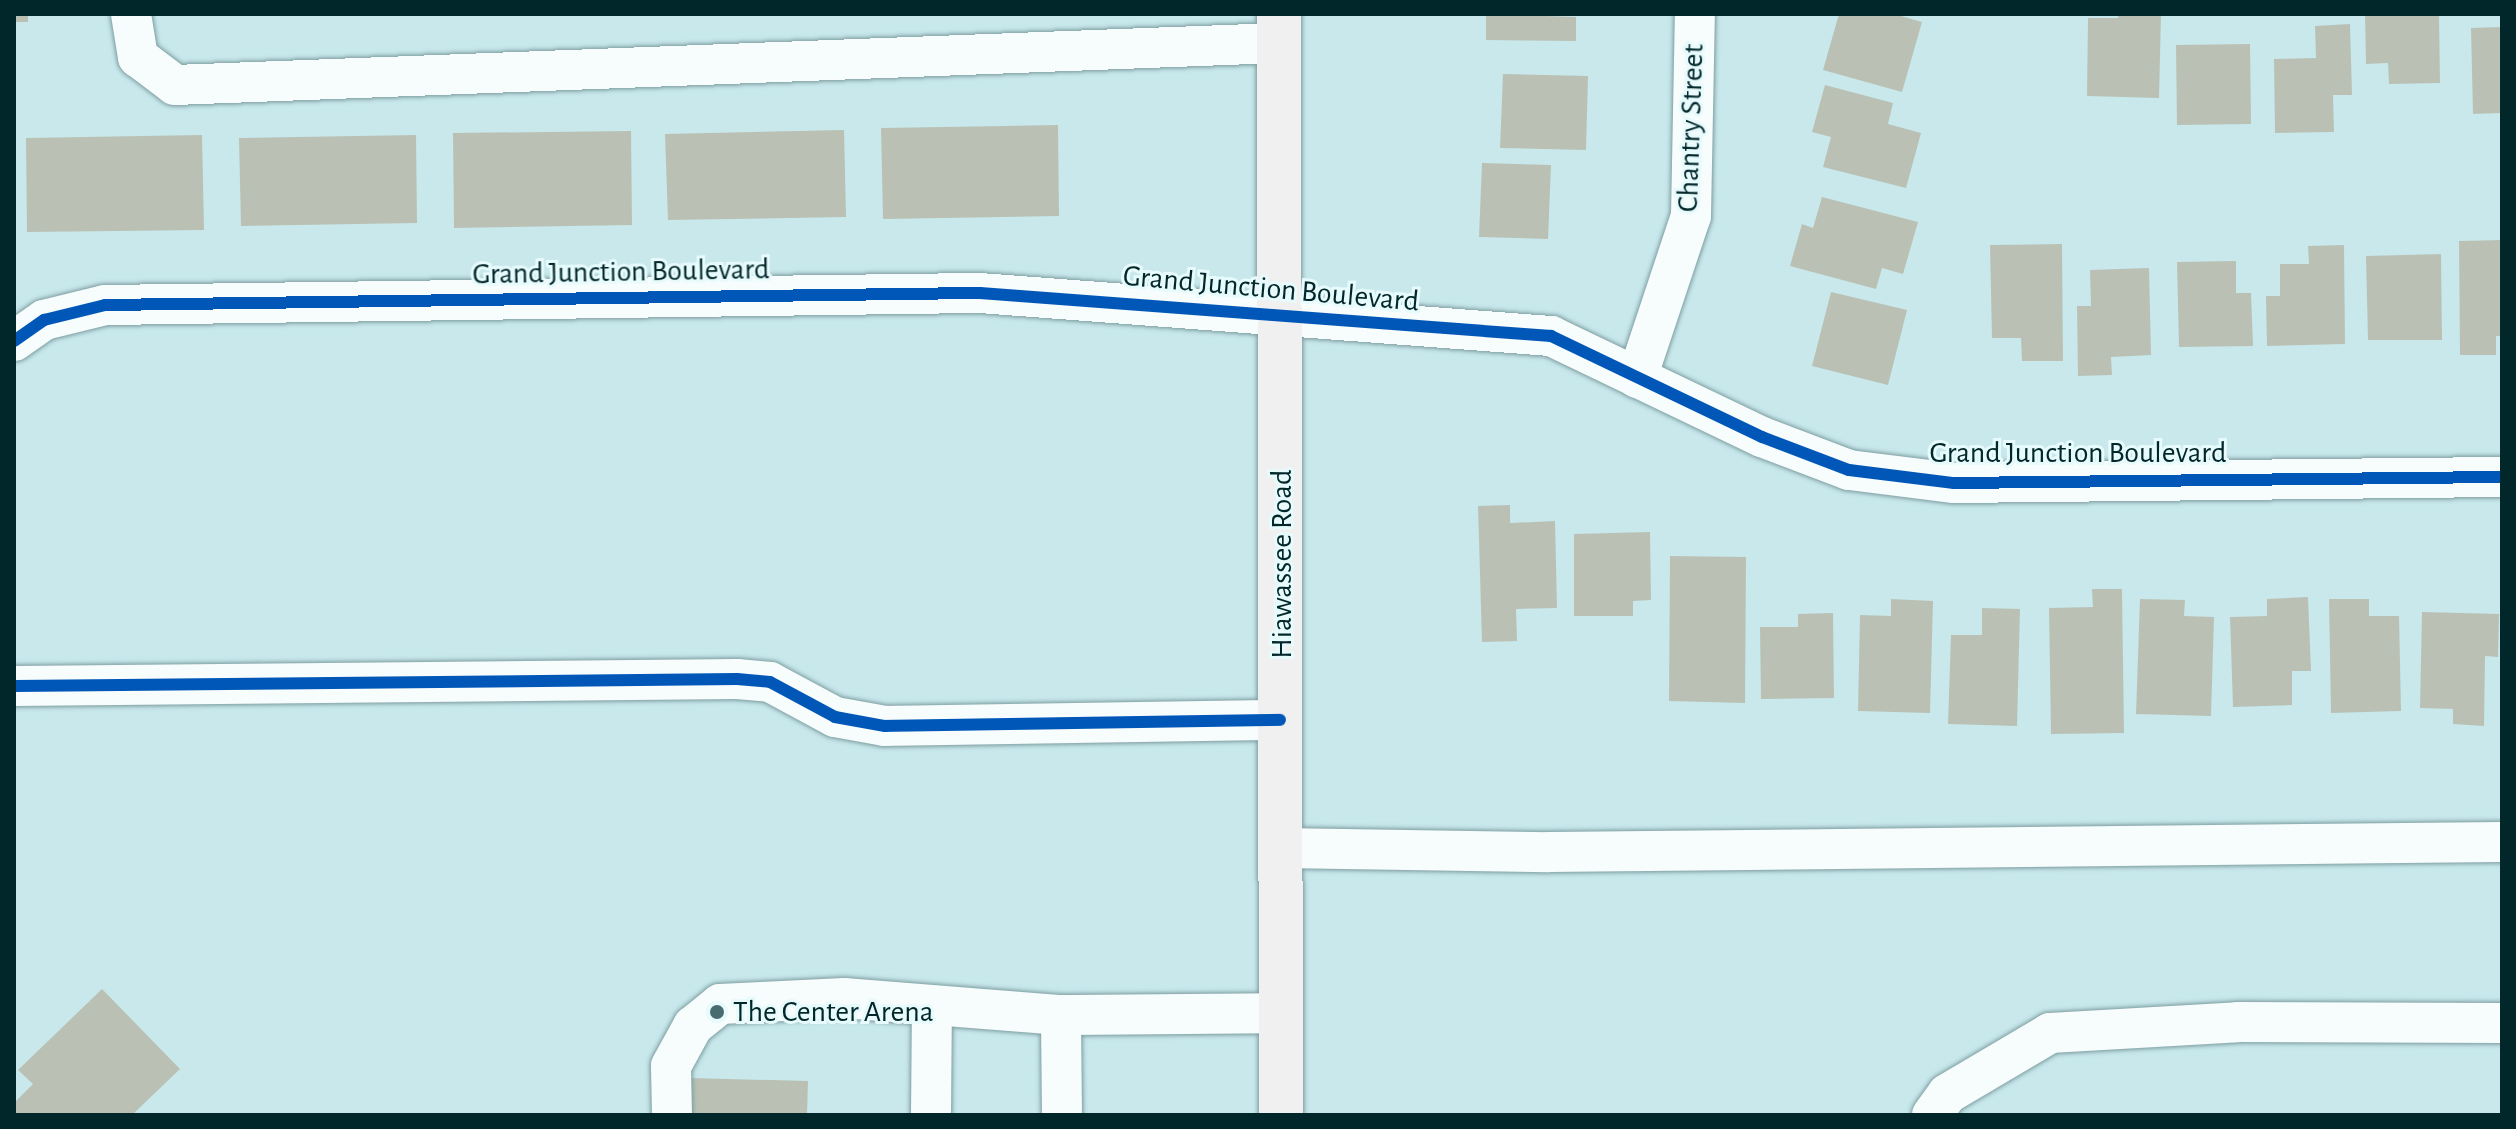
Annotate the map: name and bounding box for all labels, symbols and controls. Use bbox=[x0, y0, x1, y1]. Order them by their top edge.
street label: Chantry Street bbox=[1670, 43, 1712, 213]
street label: Grand Junction Boulevard bbox=[472, 251, 770, 293]
street label: Grand Junction Boulevard bbox=[1121, 258, 1421, 320]
street label: Grand Junction Boulevard bbox=[1929, 435, 2227, 471]
street label: Hiawassee Road bbox=[1264, 469, 1300, 659]
place label: The Center Arena bbox=[733, 994, 934, 1030]
marker: The Center Arena bbox=[708, 1003, 726, 1021]

